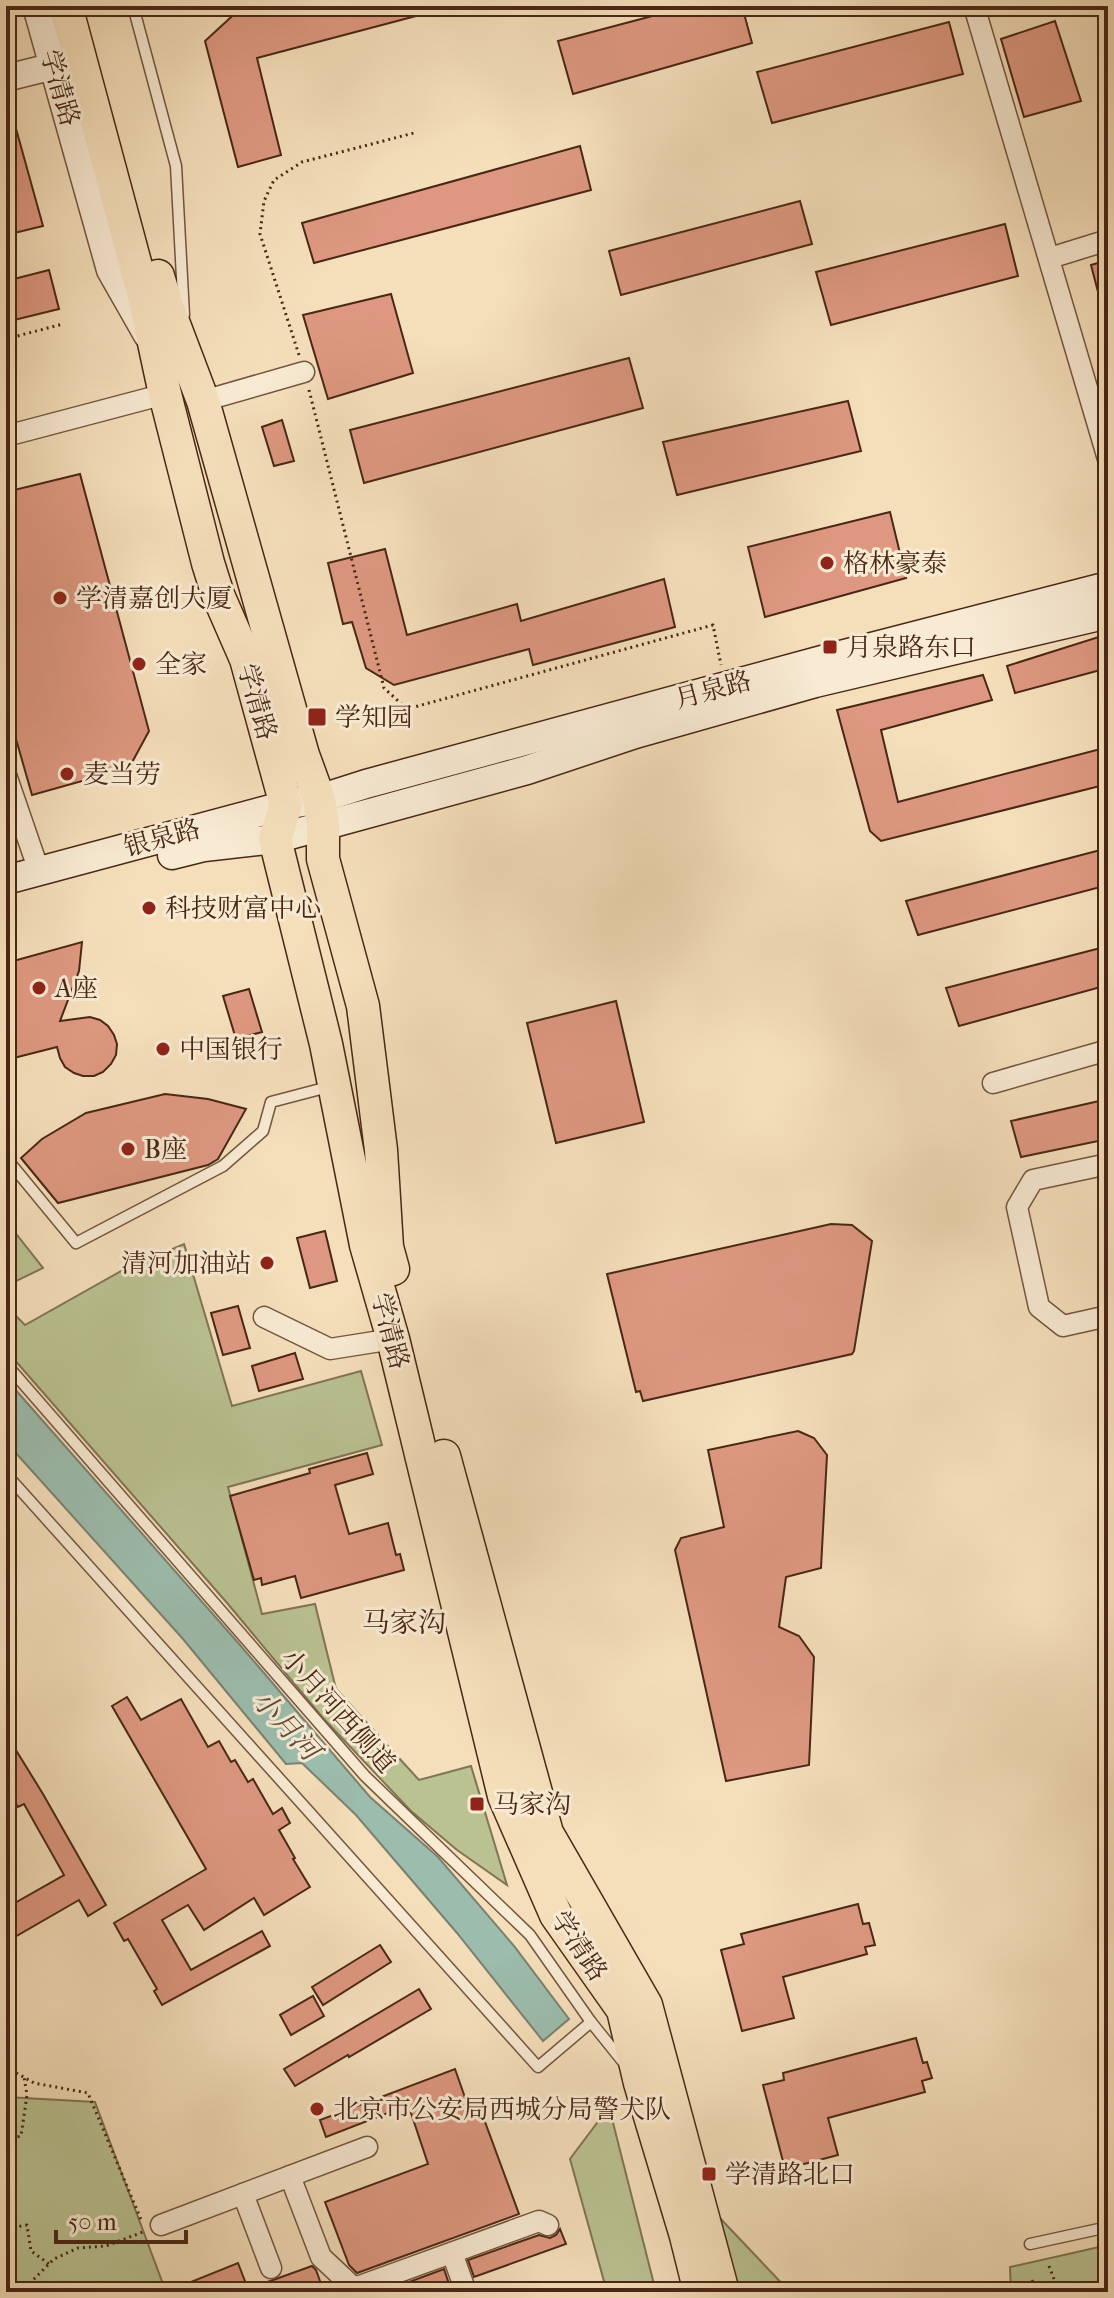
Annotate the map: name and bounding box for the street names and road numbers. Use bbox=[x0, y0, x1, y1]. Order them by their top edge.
street label: 学清路 bbox=[34, 46, 86, 130]
street label: 学清路 bbox=[231, 660, 283, 744]
street label: 月泉路 bbox=[671, 665, 755, 715]
street label: 银泉路 bbox=[120, 813, 204, 863]
street label: 学清路 bbox=[365, 1289, 415, 1373]
street label: 小月河西侧道 bbox=[274, 1643, 402, 1779]
street label: 学清路 bbox=[544, 1905, 614, 1987]

